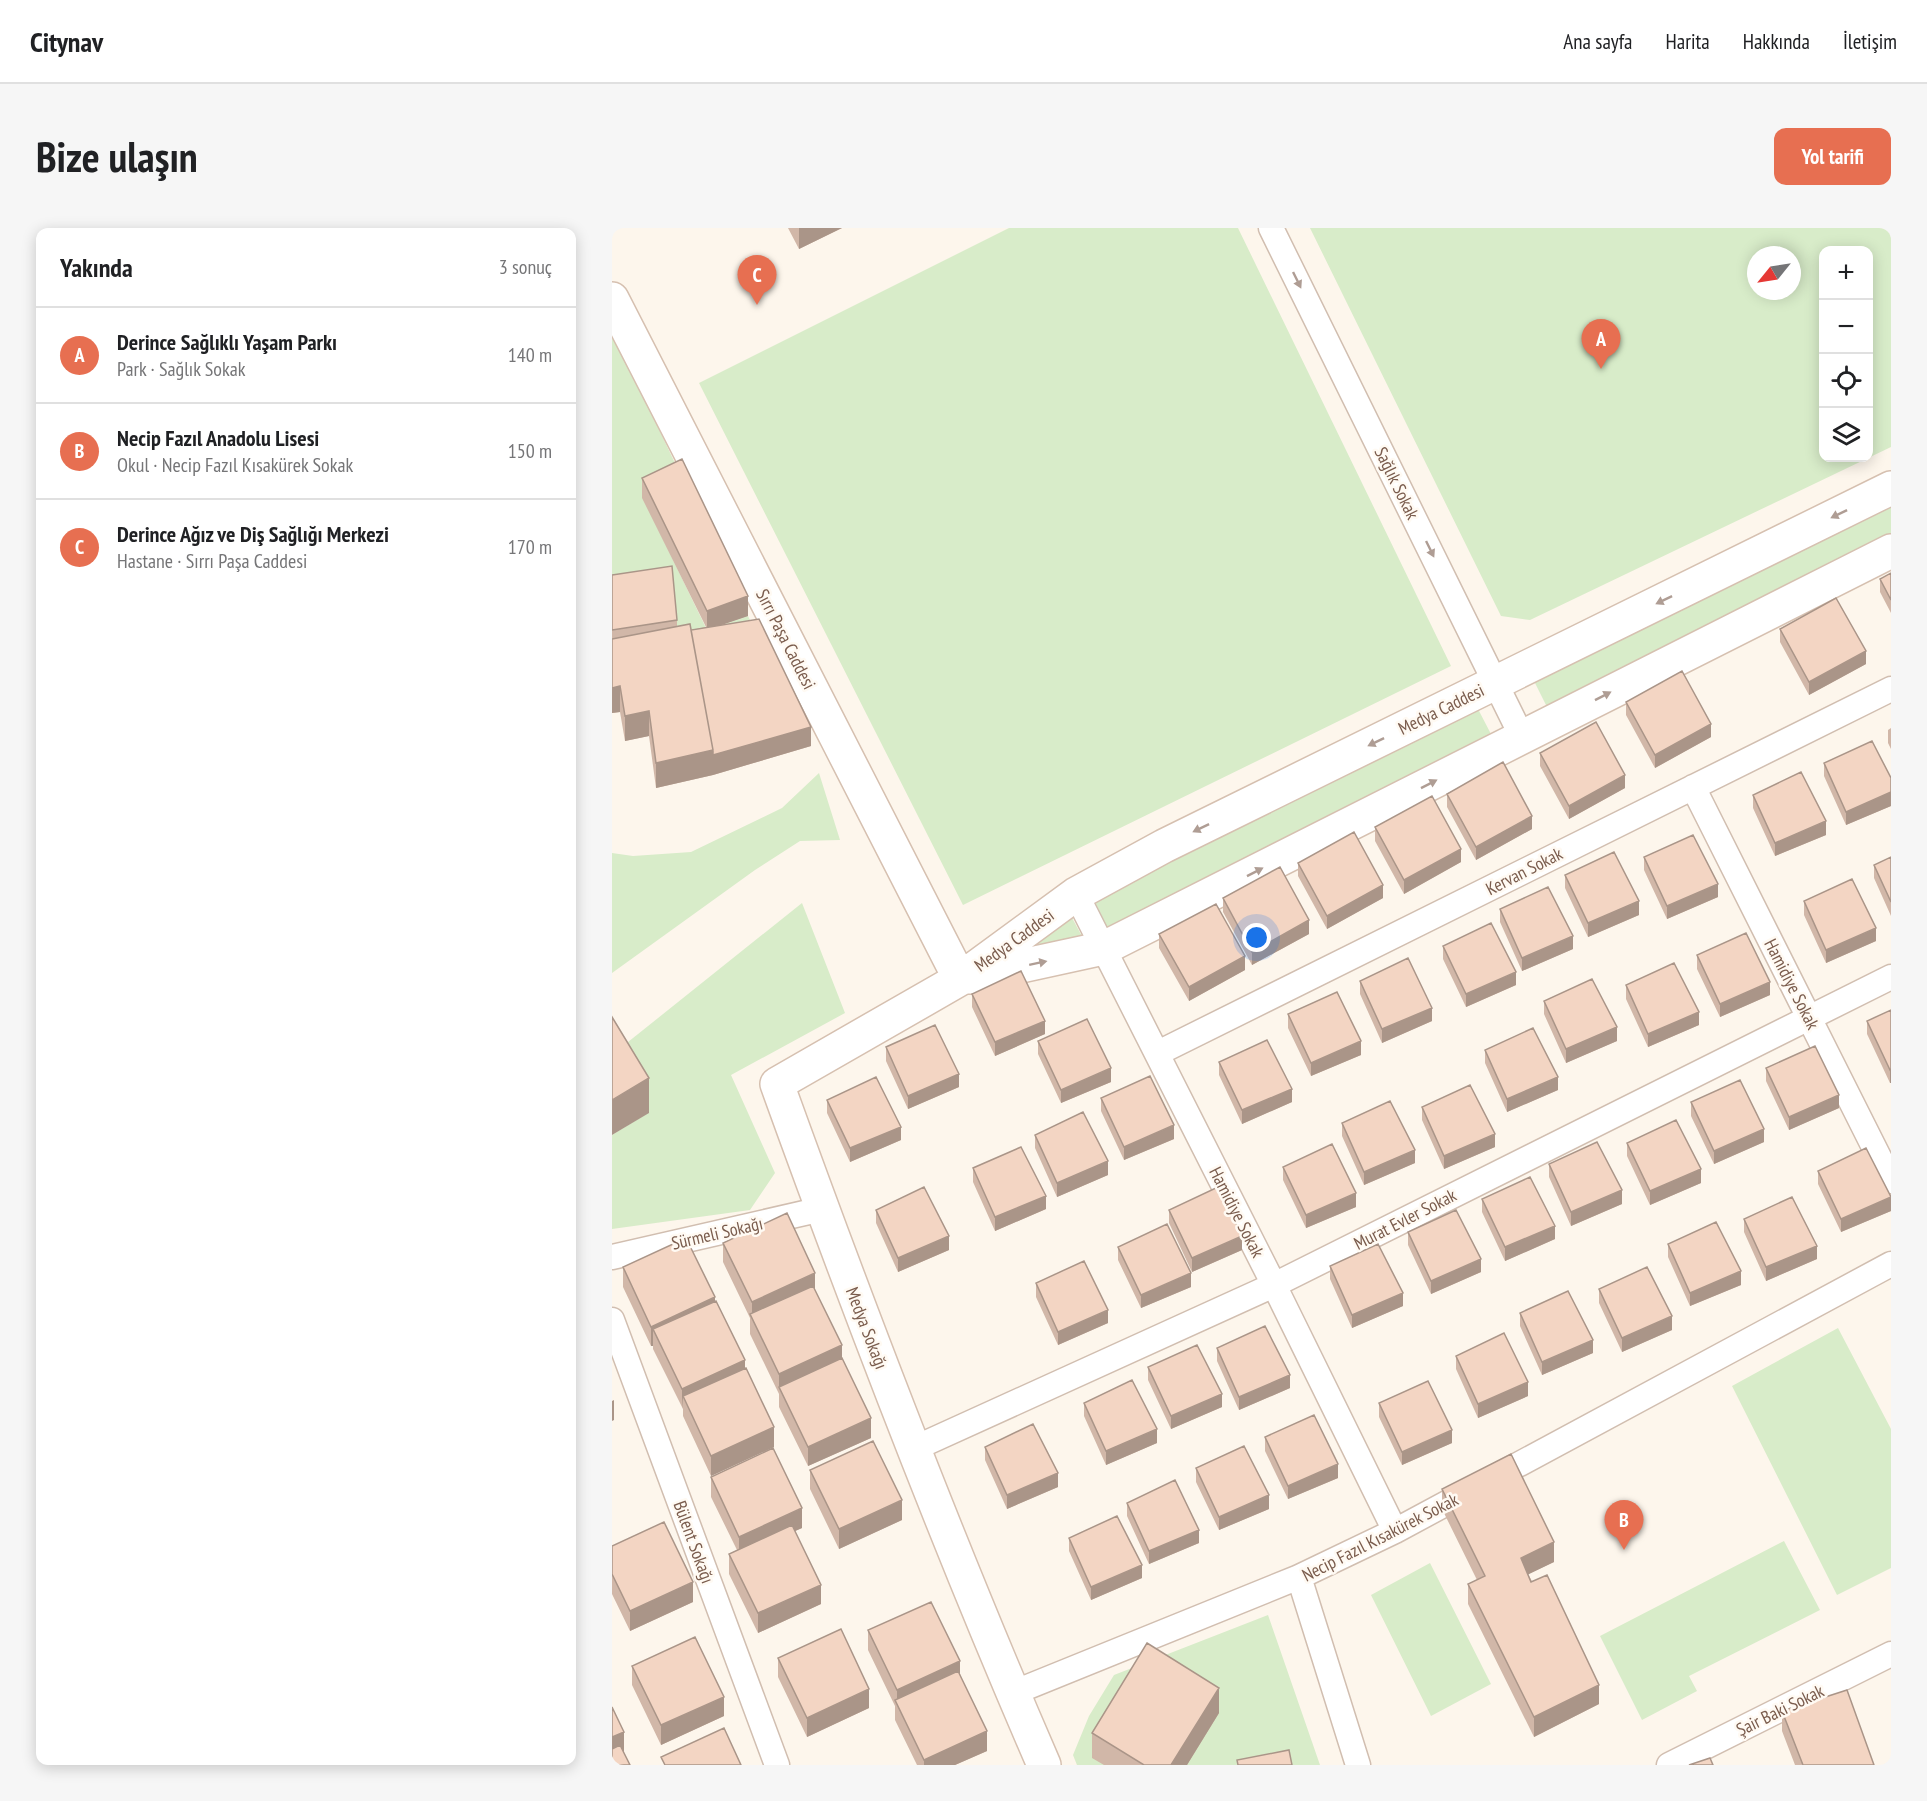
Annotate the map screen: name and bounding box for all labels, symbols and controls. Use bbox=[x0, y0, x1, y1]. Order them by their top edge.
text: Citynav bbox=[30, 23, 103, 60]
text: Ana sayfa bbox=[1563, 28, 1632, 55]
text: Harita bbox=[1665, 28, 1710, 55]
text: Hakkında bbox=[1743, 28, 1810, 55]
text: İletişim bbox=[1843, 28, 1897, 55]
button: Yol tarifi bbox=[1774, 128, 1891, 185]
text: Bize ulaşın bbox=[36, 129, 198, 184]
north arrow bbox=[1747, 246, 1801, 300]
map controls bbox=[1819, 246, 1873, 462]
button: + bbox=[1819, 246, 1873, 300]
text: Yakında bbox=[60, 251, 133, 284]
text: 3 sonuç bbox=[499, 254, 552, 280]
pin: C bbox=[738, 256, 776, 305]
one-way arrow bbox=[1292, 272, 1301, 289]
button: − bbox=[1819, 300, 1873, 354]
pin: A bbox=[1582, 320, 1620, 369]
text: Derince Sağlıklı Yaşam Parkı bbox=[117, 328, 337, 356]
text: A bbox=[74, 342, 85, 368]
text: 140 m bbox=[508, 342, 552, 368]
button: locate bbox=[1819, 354, 1873, 408]
text: Park · Sağlık Sokak bbox=[117, 356, 245, 382]
button: layers bbox=[1819, 408, 1873, 462]
text: Necip Fazıl Anadolu Lisesi bbox=[117, 424, 319, 452]
text: B bbox=[75, 438, 84, 464]
text: 150 m bbox=[508, 438, 552, 464]
street label: Sağlık Sokak bbox=[1370, 443, 1424, 523]
text: Okul · Necip Fazıl Kısakürek Sokak bbox=[117, 452, 353, 478]
one-way arrow bbox=[1830, 509, 1847, 518]
text: Derince Ağız ve Diş Sağlığı Merkezi bbox=[117, 520, 389, 548]
text: C bbox=[75, 534, 84, 560]
text: 170 m bbox=[508, 534, 552, 560]
one-way arrow bbox=[1425, 541, 1434, 558]
text: Hastane · Sırrı Paşa Caddesi bbox=[117, 548, 307, 574]
street label: Sırrı Paşa Caddesi bbox=[751, 585, 821, 693]
one-way arrow bbox=[1655, 595, 1672, 604]
street label: Medya Caddesi bbox=[1394, 678, 1488, 740]
one-way arrow bbox=[1595, 691, 1612, 701]
one-way arrow bbox=[1367, 737, 1384, 746]
one-way arrow bbox=[1421, 779, 1438, 789]
one-way arrow bbox=[1192, 823, 1209, 832]
street label: Kervan Sokak bbox=[1482, 842, 1566, 900]
one-way arrow bbox=[1247, 867, 1264, 877]
street label: Medya Caddesi bbox=[970, 903, 1058, 977]
your location bbox=[1242, 923, 1271, 952]
street label: Hamidiye Sokak bbox=[1759, 935, 1825, 1033]
one-way arrow bbox=[1029, 957, 1047, 967]
street label: Hamidiye Sokak bbox=[1204, 1163, 1270, 1261]
street label: Murat Evler Sokak bbox=[1350, 1183, 1460, 1255]
street label: Sürmeli Sokağı bbox=[669, 1211, 765, 1255]
street label: Medya Sokağı bbox=[841, 1284, 893, 1372]
street label: Necip Fazıl Kısakürek Sokak bbox=[1298, 1488, 1462, 1586]
street label: Bülent Sokağı bbox=[668, 1498, 720, 1586]
pin: B bbox=[1604, 1500, 1644, 1550]
street label: Şair Baki Sokak bbox=[1732, 1679, 1828, 1741]

